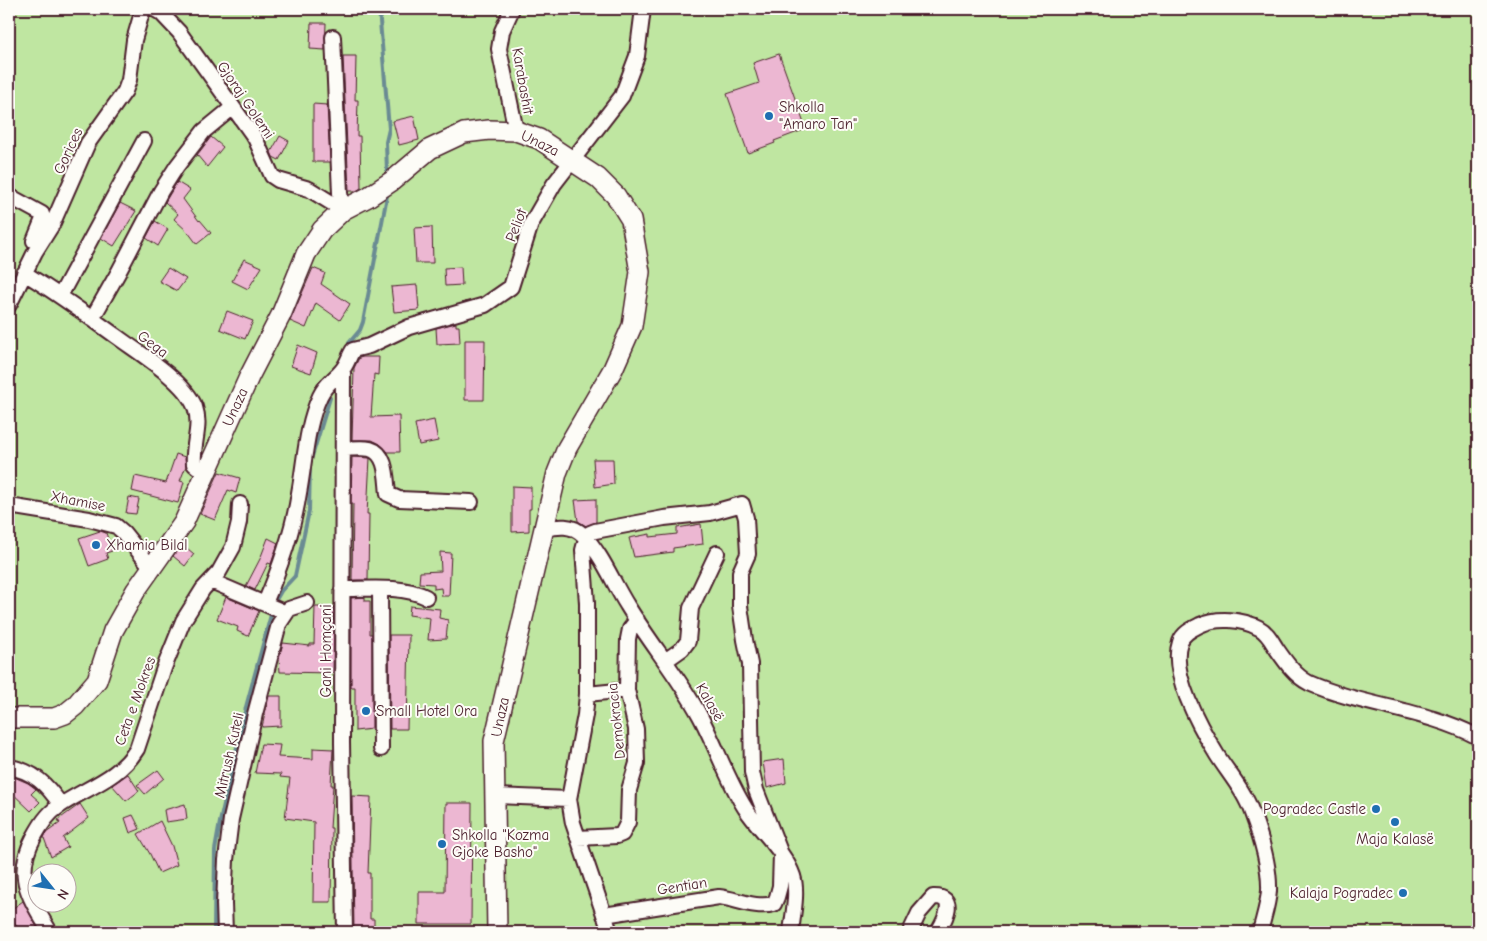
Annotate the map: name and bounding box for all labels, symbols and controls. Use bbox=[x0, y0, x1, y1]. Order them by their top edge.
street label: Karabashit bbox=[508, 46, 538, 116]
street label: Gjoraj Golemi bbox=[214, 58, 278, 142]
place label: Shkolla "Amaro Tan" bbox=[779, 98, 857, 133]
marker: Shkolla "Amaro Tan" bbox=[763, 110, 775, 122]
street label: Gorices bbox=[49, 125, 87, 177]
street label: Unaza bbox=[518, 126, 562, 160]
street label: Peliot bbox=[501, 205, 531, 244]
street label: Gega bbox=[134, 327, 172, 361]
street label: Unaza bbox=[218, 385, 252, 429]
street label: Xhamise bbox=[49, 487, 107, 515]
place label: Xhamia Bilal bbox=[106, 536, 188, 554]
marker: Xhamia Bilal bbox=[90, 539, 102, 551]
street label: Gani Homçani bbox=[317, 604, 335, 698]
street label: Ceta e Mokres bbox=[111, 654, 159, 748]
street label: Kalasë bbox=[692, 680, 728, 725]
street label: Demokracia bbox=[603, 682, 629, 760]
street label: Unaza bbox=[487, 695, 513, 739]
place label: Small Hotel Ora bbox=[376, 702, 477, 720]
marker: Small Hotel Ora bbox=[360, 705, 372, 717]
street label: Mitrush Kuteli bbox=[210, 710, 248, 800]
place label: Pogradec Castle bbox=[1263, 800, 1366, 818]
marker: Pogradec Castle bbox=[1370, 803, 1382, 815]
marker: Maja Kalasë bbox=[1389, 816, 1401, 828]
place label: Shkolla "Kozma Gjoke Basho" bbox=[452, 826, 549, 861]
place label: Maja Kalasë bbox=[1356, 830, 1434, 848]
marker: Shkolla "Kozma Gjoke Basho" bbox=[436, 838, 448, 850]
north arrow bbox=[28, 864, 78, 914]
street label: Gentian bbox=[656, 873, 708, 899]
place label: Kalaja Pogradec bbox=[1290, 884, 1393, 902]
text: N bbox=[53, 886, 72, 902]
marker: Kalaja Pogradec bbox=[1397, 887, 1409, 899]

